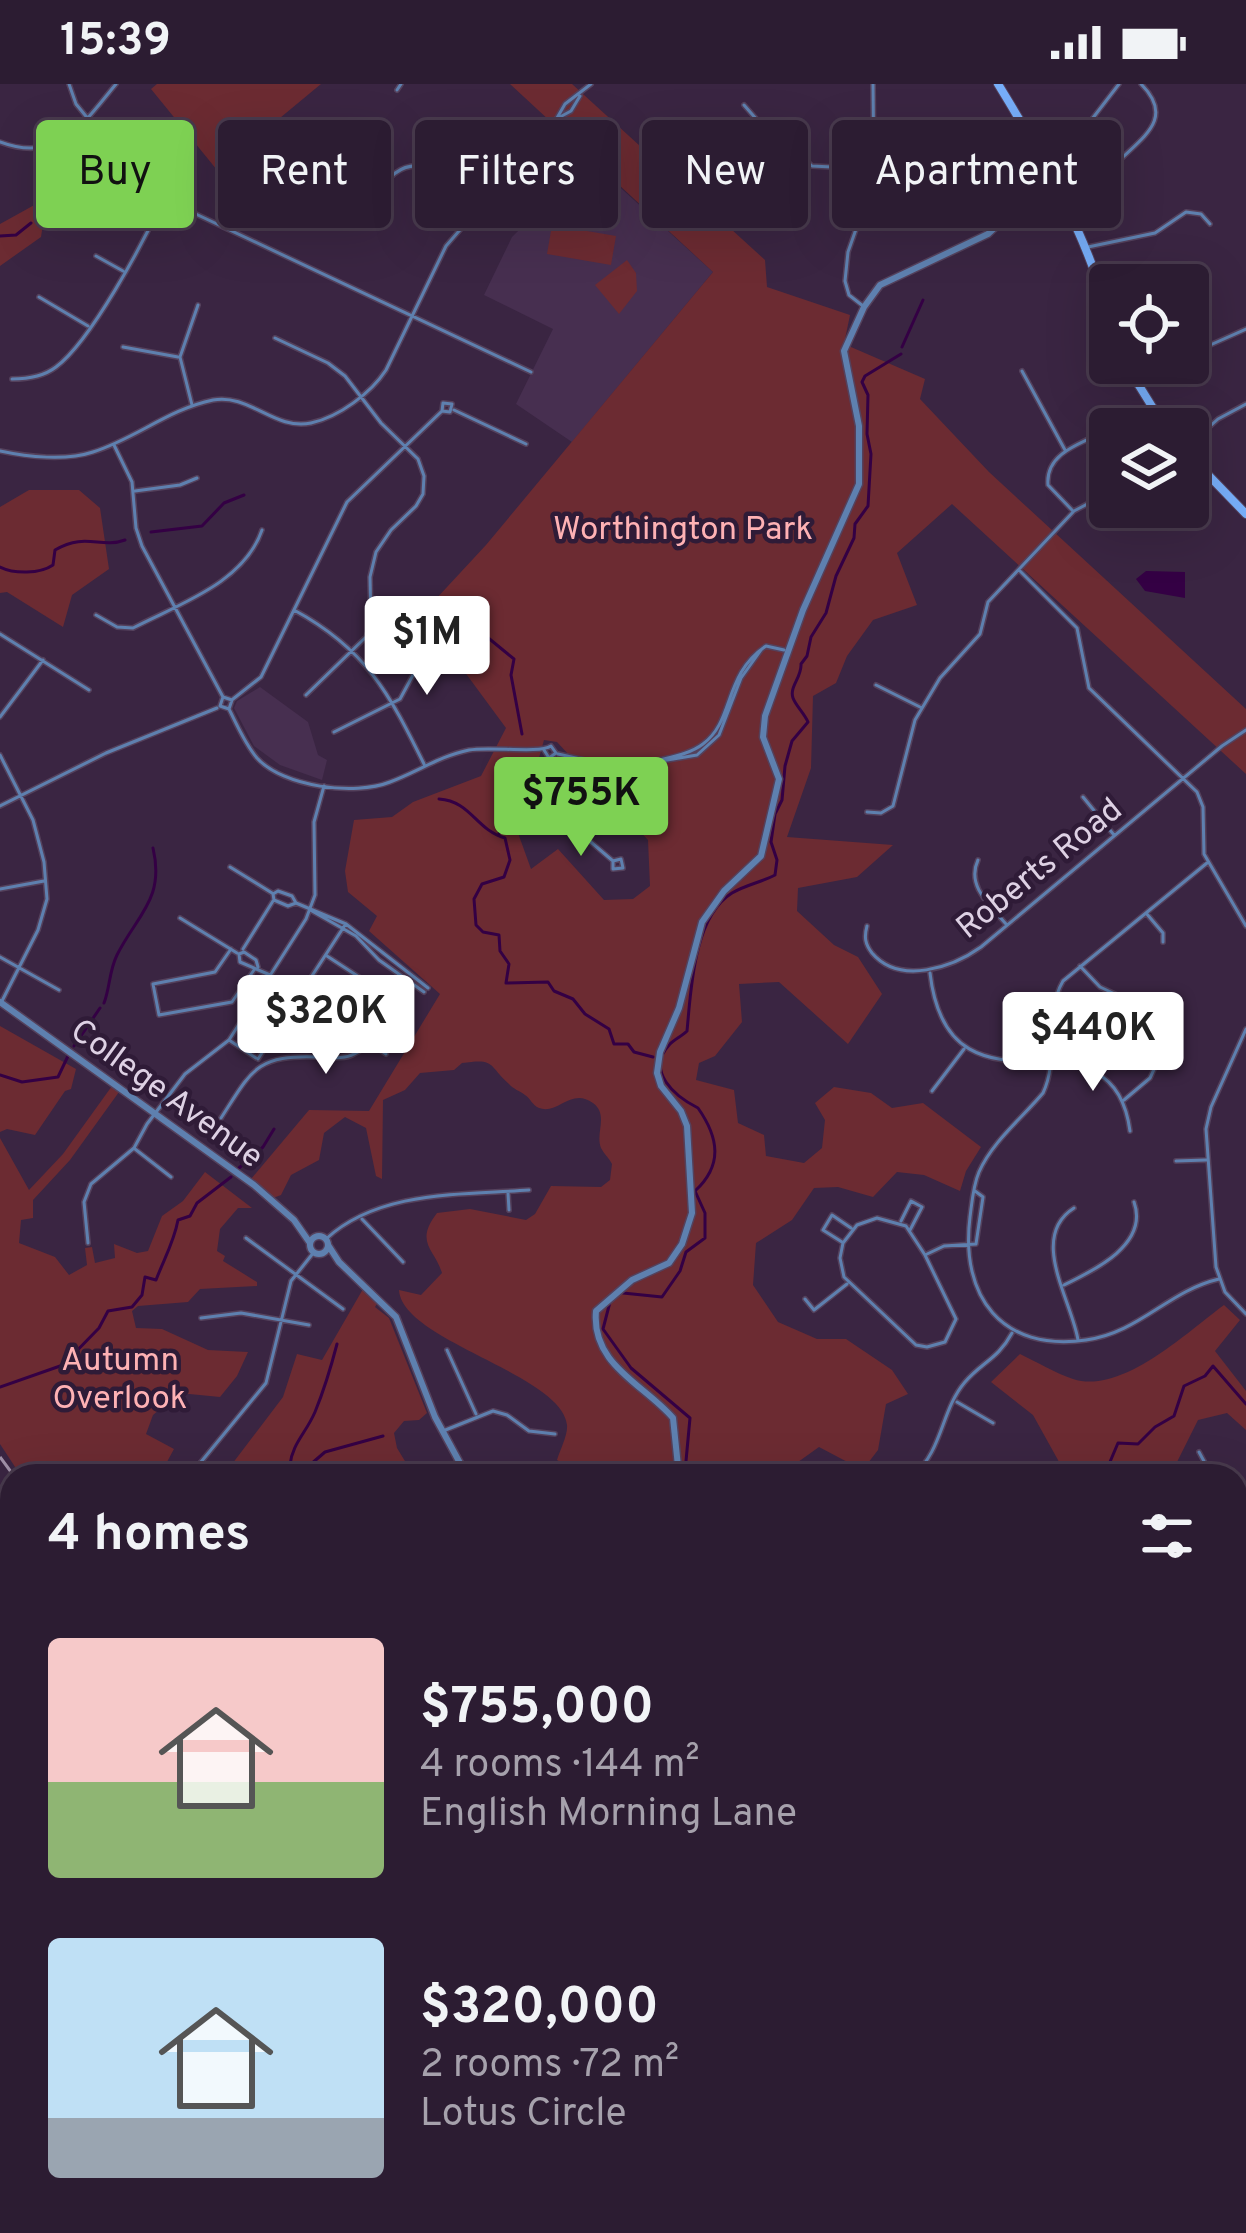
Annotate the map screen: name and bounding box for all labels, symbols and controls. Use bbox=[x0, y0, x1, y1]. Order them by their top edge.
text: 15:39 bbox=[60, 14, 171, 71]
chip: Buy bbox=[36, 120, 194, 228]
chip: Rent bbox=[218, 120, 391, 228]
chip: Filters bbox=[415, 120, 618, 228]
chip: New bbox=[642, 120, 808, 228]
chip: Apartment bbox=[832, 120, 1121, 228]
map controls bbox=[1089, 264, 1209, 528]
button: locate bbox=[1089, 264, 1209, 384]
button: layers bbox=[1089, 408, 1209, 528]
park label: Worthington Park bbox=[553, 510, 813, 552]
pin: $1M bbox=[369, 596, 485, 698]
text: $1M bbox=[392, 610, 462, 659]
pin: $755K bbox=[497, 757, 665, 859]
text: $755K bbox=[521, 771, 641, 820]
street label: Roberts Road bbox=[949, 790, 1132, 950]
pin: $320K bbox=[242, 975, 410, 1077]
text: $320K bbox=[264, 989, 388, 1038]
pin: $440K bbox=[1009, 992, 1177, 1094]
text: $440K bbox=[1030, 1006, 1156, 1055]
street label: College Avenue bbox=[61, 1011, 270, 1179]
park label: Autumn Overlook bbox=[53, 1341, 187, 1421]
icon: filters bbox=[1134, 1503, 1200, 1569]
text: 4 homes bbox=[48, 1504, 250, 1569]
text: $755,000 bbox=[420, 1677, 654, 1742]
icon: home bbox=[144, 1686, 288, 1830]
text: 4 rooms · 144 m² bbox=[420, 1742, 700, 1791]
text: English Morning Lane bbox=[420, 1791, 797, 1840]
text: $320,000 bbox=[420, 1977, 659, 2042]
icon: home bbox=[144, 1986, 288, 2130]
text: 2 rooms · 72 m² bbox=[420, 2042, 679, 2091]
text: Lotus Circle bbox=[420, 2091, 626, 2140]

